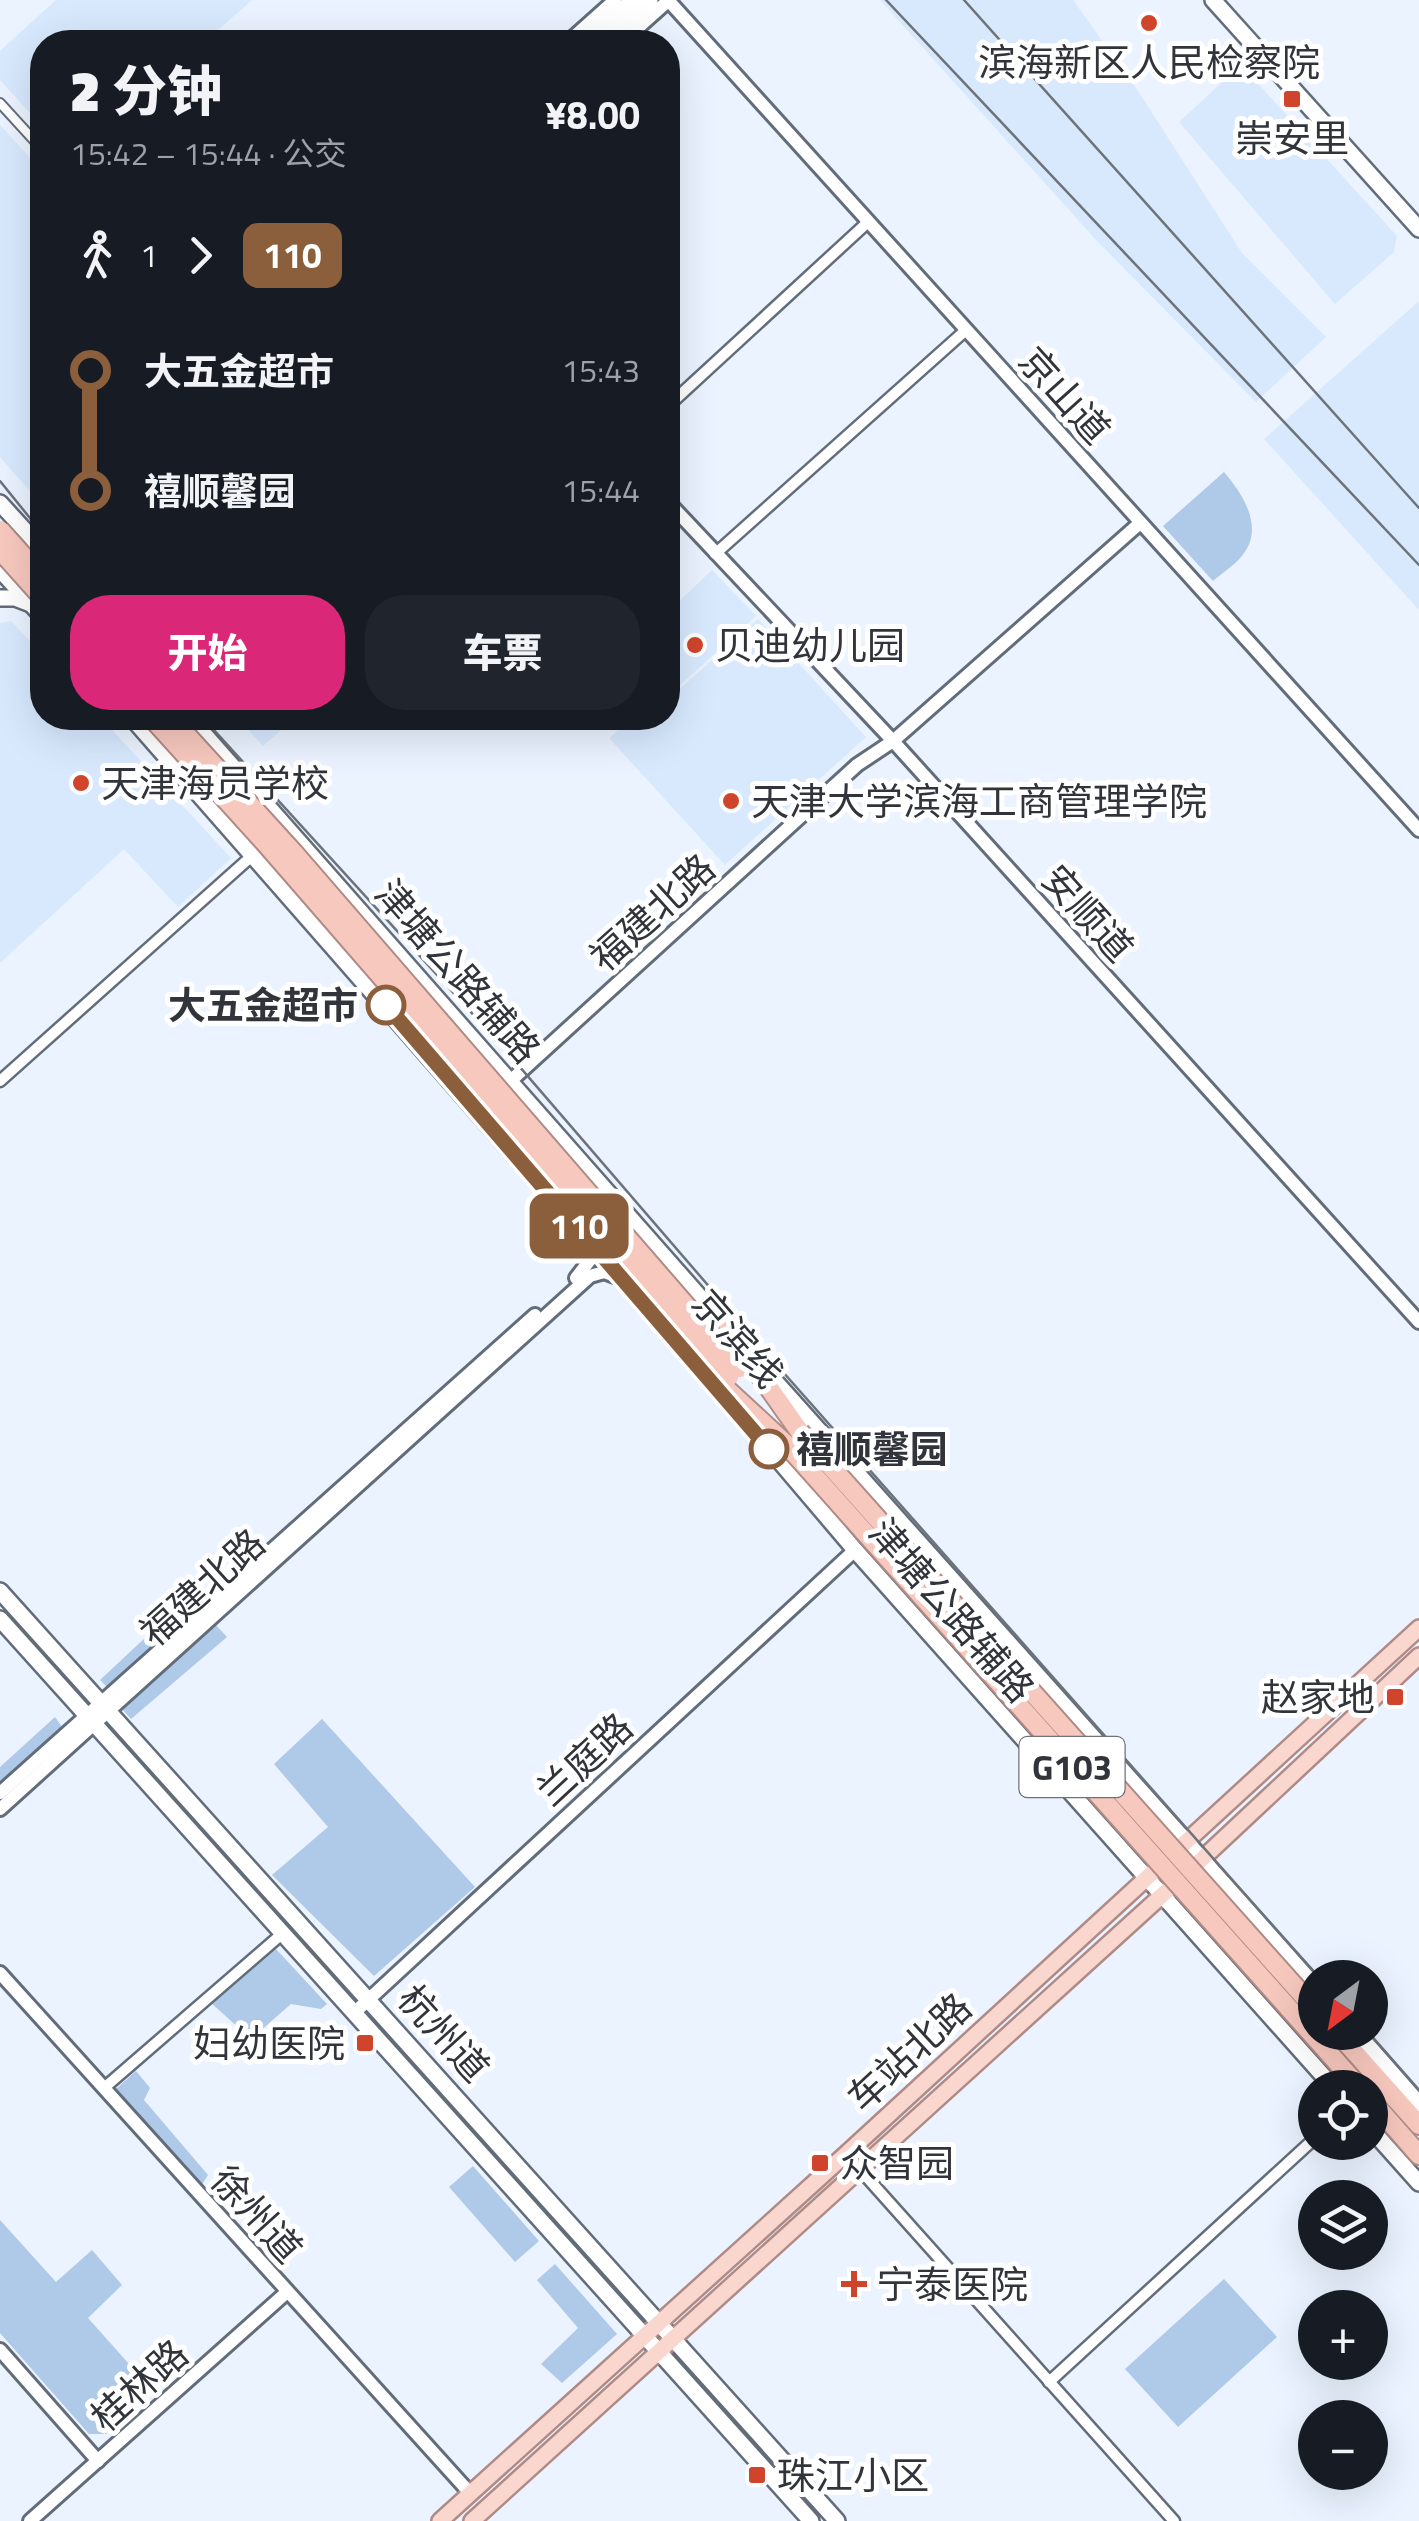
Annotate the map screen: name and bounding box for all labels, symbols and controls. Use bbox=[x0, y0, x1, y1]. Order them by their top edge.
marker: 滨海新区人民检察院 bbox=[1138, 12, 1160, 34]
place label: 滨海新区人民检察院 bbox=[978, 33, 1320, 91]
text: 2 分钟 bbox=[70, 49, 222, 132]
text: ¥8.00 bbox=[545, 86, 640, 144]
marker: 崇安里 bbox=[1281, 88, 1303, 110]
place label: 崇安里 bbox=[1235, 109, 1349, 167]
text: 15:42 – 15:44 · 公交 bbox=[70, 129, 347, 177]
icon: walk bbox=[70, 228, 125, 283]
icon: forward bbox=[173, 228, 228, 283]
text: 110 bbox=[263, 228, 322, 282]
text: 1 bbox=[140, 231, 158, 279]
street label: 京山道 bbox=[1005, 333, 1125, 457]
text: 大五金超市 bbox=[144, 342, 334, 400]
text: 15:43 bbox=[561, 346, 640, 394]
text: 禧顺馨园 bbox=[144, 462, 296, 520]
text: 15:44 bbox=[561, 466, 640, 514]
button: 开始 bbox=[70, 595, 345, 710]
button: 车票 bbox=[365, 595, 640, 710]
place label: 贝迪幼儿园 bbox=[715, 616, 905, 674]
marker: 贝迪幼儿园 bbox=[684, 634, 706, 656]
place label: 天津海员学校 bbox=[101, 754, 329, 812]
marker: 天津海员学校 bbox=[70, 772, 92, 794]
place label: 天津大学滨海工商管理学院 bbox=[751, 772, 1207, 830]
marker: 天津大学滨海工商管理学院 bbox=[720, 790, 742, 812]
street label: 福建北路 bbox=[576, 840, 728, 984]
street label: 安顺道 bbox=[1028, 851, 1148, 975]
street label: 津塘公路辅路 bbox=[361, 866, 555, 1076]
place label: 大五金超市 bbox=[168, 976, 358, 1034]
marker: 大五金超市 bbox=[367, 986, 405, 1024]
line badge: 110 bbox=[522, 1194, 636, 1258]
text: 110 bbox=[550, 1199, 608, 1253]
street label: 京滨线 bbox=[679, 1276, 797, 1400]
place label: 禧顺馨园 bbox=[796, 1420, 948, 1478]
marker: 禧顺馨园 bbox=[750, 1430, 788, 1468]
street label: 津塘公路辅路 bbox=[855, 1505, 1049, 1715]
street label: 福建北路 bbox=[126, 1515, 278, 1659]
place label: 赵家地 bbox=[1261, 1668, 1375, 1726]
marker: 赵家地 bbox=[1384, 1686, 1406, 1708]
street label: 兰庭路 bbox=[523, 1699, 645, 1819]
road number: G103 bbox=[1020, 1737, 1124, 1797]
north arrow bbox=[1298, 1960, 1388, 2050]
map controls bbox=[1298, 1960, 1388, 2490]
street label: 杭州道 bbox=[384, 1971, 504, 2095]
street label: 车站北路 bbox=[834, 1979, 984, 2125]
place label: 妇幼医院 bbox=[193, 2014, 345, 2072]
marker: 妇幼医院 bbox=[354, 2032, 376, 2054]
button: locate bbox=[1298, 2070, 1388, 2160]
place label: 众智园 bbox=[840, 2134, 954, 2192]
street label: 徐州道 bbox=[197, 2152, 317, 2276]
marker: 众智园 bbox=[809, 2152, 831, 2174]
button: layers bbox=[1298, 2180, 1388, 2270]
place label: 宁泰医院 bbox=[876, 2255, 1028, 2313]
marker: 宁泰医院 bbox=[841, 2271, 867, 2297]
button: + bbox=[1298, 2290, 1388, 2380]
street label: 桂林路 bbox=[77, 2325, 201, 2445]
button: − bbox=[1298, 2400, 1388, 2490]
place label: 珠江小区 bbox=[777, 2446, 929, 2504]
marker: 珠江小区 bbox=[746, 2464, 768, 2486]

